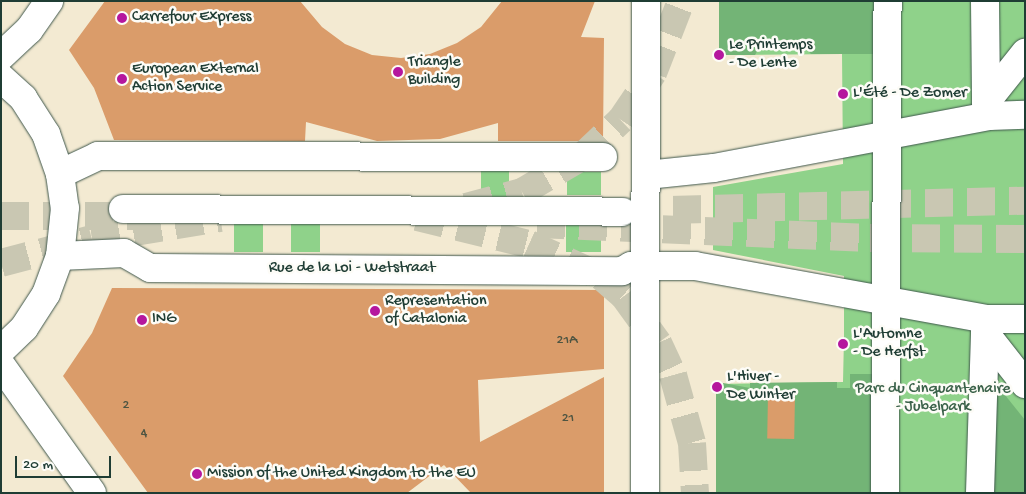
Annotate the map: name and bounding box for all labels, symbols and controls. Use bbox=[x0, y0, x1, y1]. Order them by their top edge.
place label: Carrefour Express bbox=[132, 8, 251, 28]
marker: Carrefour Express bbox=[116, 12, 128, 24]
place label: Le Printemps - De Lente bbox=[729, 36, 812, 74]
marker: Le Printemps - De Lente bbox=[713, 49, 725, 61]
place label: Triangle Building bbox=[408, 53, 461, 91]
place label: European External Action Service bbox=[132, 60, 259, 98]
marker: Triangle Building bbox=[392, 66, 404, 78]
marker: European External Action Service bbox=[116, 73, 128, 85]
place label: L'Été - De Zomer bbox=[853, 84, 967, 104]
marker: L'Été - De Zomer bbox=[837, 88, 849, 100]
street label: Rue de la Loi - Wetstraat bbox=[269, 259, 435, 279]
place label: Representation of Catalonia bbox=[385, 292, 487, 330]
marker: Representation of Catalonia bbox=[369, 305, 381, 317]
place label: ING bbox=[152, 310, 176, 330]
marker: ING bbox=[136, 314, 148, 326]
place label: L'Automne - De Herfst bbox=[853, 325, 925, 363]
house number: 21A bbox=[557, 333, 577, 349]
marker: L'Automne - De Herfst bbox=[837, 338, 849, 350]
place label: L'Hiver - De Winter bbox=[727, 368, 795, 406]
park label: Parc du Cinquantenaire - Jubelpark bbox=[855, 380, 1011, 418]
marker: L'Hiver - De Winter bbox=[711, 381, 723, 393]
house number: 2 bbox=[123, 398, 129, 414]
house number: 21 bbox=[562, 411, 574, 427]
house number: 4 bbox=[141, 426, 147, 442]
scale bar bbox=[18, 446, 114, 478]
text: 20 m bbox=[23, 456, 53, 474]
place label: Mission of the United Kingdom to the EU bbox=[207, 464, 476, 484]
marker: Mission of the United Kingdom to the EU bbox=[191, 468, 203, 480]

